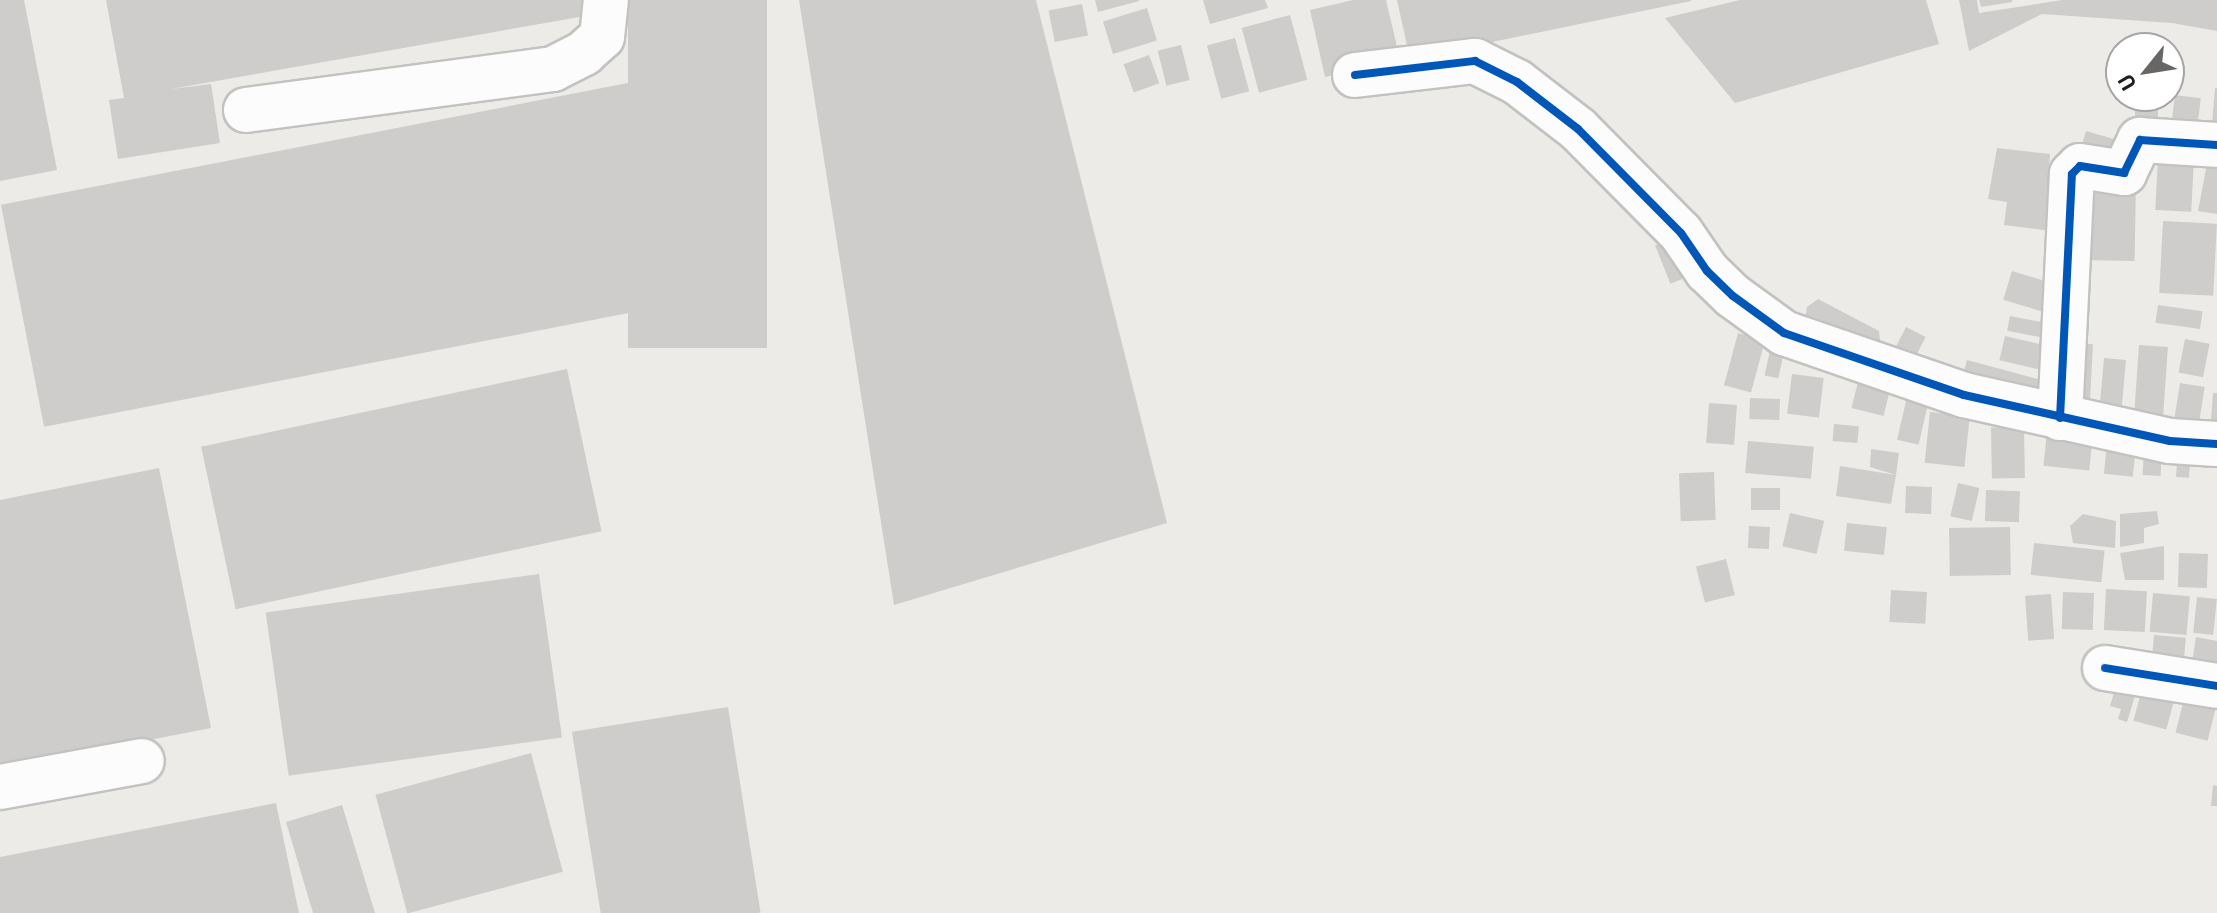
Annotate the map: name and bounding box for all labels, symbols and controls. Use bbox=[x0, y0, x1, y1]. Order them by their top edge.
north arrow bbox=[2105, 32, 2185, 112]
text: U bbox=[2111, 71, 2141, 95]

